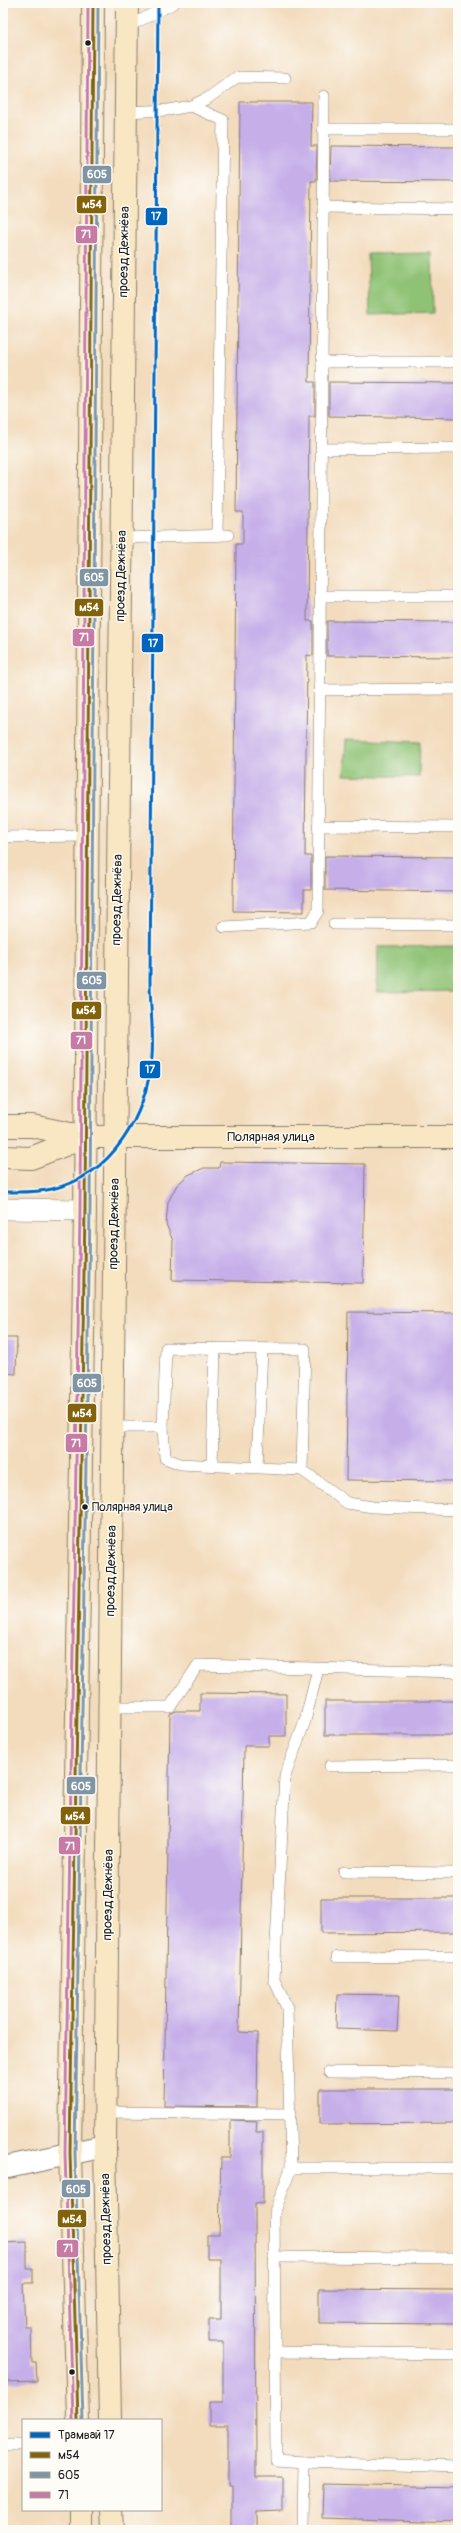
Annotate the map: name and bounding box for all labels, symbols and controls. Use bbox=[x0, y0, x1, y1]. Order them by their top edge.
unlabelled marker bbox=[83, 38, 93, 48]
line badge: 605 bbox=[82, 165, 112, 184]
text: 605 bbox=[87, 168, 107, 181]
line badge: м54 bbox=[76, 195, 107, 214]
text: м54 bbox=[82, 198, 102, 211]
street label: проезд Дежнёва bbox=[115, 206, 133, 298]
line badge: 17 bbox=[145, 207, 168, 226]
text: 17 bbox=[151, 210, 161, 223]
line badge: 71 bbox=[75, 225, 98, 244]
text: 71 bbox=[81, 228, 91, 241]
street label: проезд Дежнёва bbox=[112, 530, 130, 622]
line badge: 605 bbox=[79, 568, 109, 587]
text: 605 bbox=[84, 571, 104, 584]
line badge: м54 bbox=[74, 598, 104, 617]
text: м54 bbox=[79, 601, 99, 614]
line badge: 71 bbox=[72, 628, 95, 647]
text: 71 bbox=[79, 631, 89, 644]
line badge: 17 bbox=[141, 633, 164, 653]
text: 17 bbox=[148, 637, 158, 650]
street label: проезд Дежнёва bbox=[108, 854, 126, 946]
line badge: 605 bbox=[76, 971, 107, 990]
text: 605 bbox=[82, 974, 102, 987]
line badge: м54 bbox=[71, 1001, 102, 1020]
text: м54 bbox=[76, 1004, 96, 1017]
line badge: 71 bbox=[70, 1031, 93, 1050]
text: 71 bbox=[76, 1034, 86, 1047]
line badge: 17 bbox=[139, 1060, 161, 1079]
text: 17 bbox=[145, 1063, 155, 1076]
street label: Полярная улица bbox=[227, 1129, 315, 1145]
street label: проезд Дежнёва bbox=[105, 1178, 123, 1270]
line badge: 605 bbox=[72, 1373, 102, 1393]
text: 605 bbox=[77, 1377, 97, 1390]
line badge: м54 bbox=[67, 1403, 97, 1423]
text: м54 bbox=[72, 1407, 92, 1420]
line badge: 71 bbox=[65, 1433, 88, 1453]
text: 71 bbox=[71, 1437, 81, 1450]
place label: Полярная улица bbox=[92, 1500, 173, 1515]
marker: Полярная улица bbox=[80, 1502, 90, 1512]
street label: проезд Дежнёва bbox=[102, 1525, 120, 1617]
line badge: 605 bbox=[66, 1776, 96, 1795]
text: 605 bbox=[71, 1780, 91, 1793]
line badge: м54 bbox=[60, 1806, 91, 1825]
text: м54 bbox=[65, 1810, 85, 1823]
line badge: 71 bbox=[58, 1836, 81, 1855]
text: 71 bbox=[65, 1840, 75, 1853]
street label: проезд Дежнёва bbox=[99, 1849, 117, 1941]
street label: проезд Дежнёва bbox=[97, 2173, 115, 2265]
line badge: 605 bbox=[61, 2179, 91, 2198]
text: 605 bbox=[66, 2183, 86, 2196]
line badge: м54 bbox=[57, 2209, 87, 2228]
text: м54 bbox=[62, 2213, 82, 2226]
line badge: 71 bbox=[56, 2239, 79, 2258]
text: 71 bbox=[63, 2242, 73, 2255]
unlabelled marker bbox=[67, 2367, 77, 2377]
legend bbox=[22, 2419, 162, 2511]
text: Трамвай 17 bbox=[58, 2428, 115, 2443]
text: м54 bbox=[58, 2448, 79, 2463]
text: 605 bbox=[58, 2468, 80, 2483]
text: 71 bbox=[58, 2488, 69, 2503]

